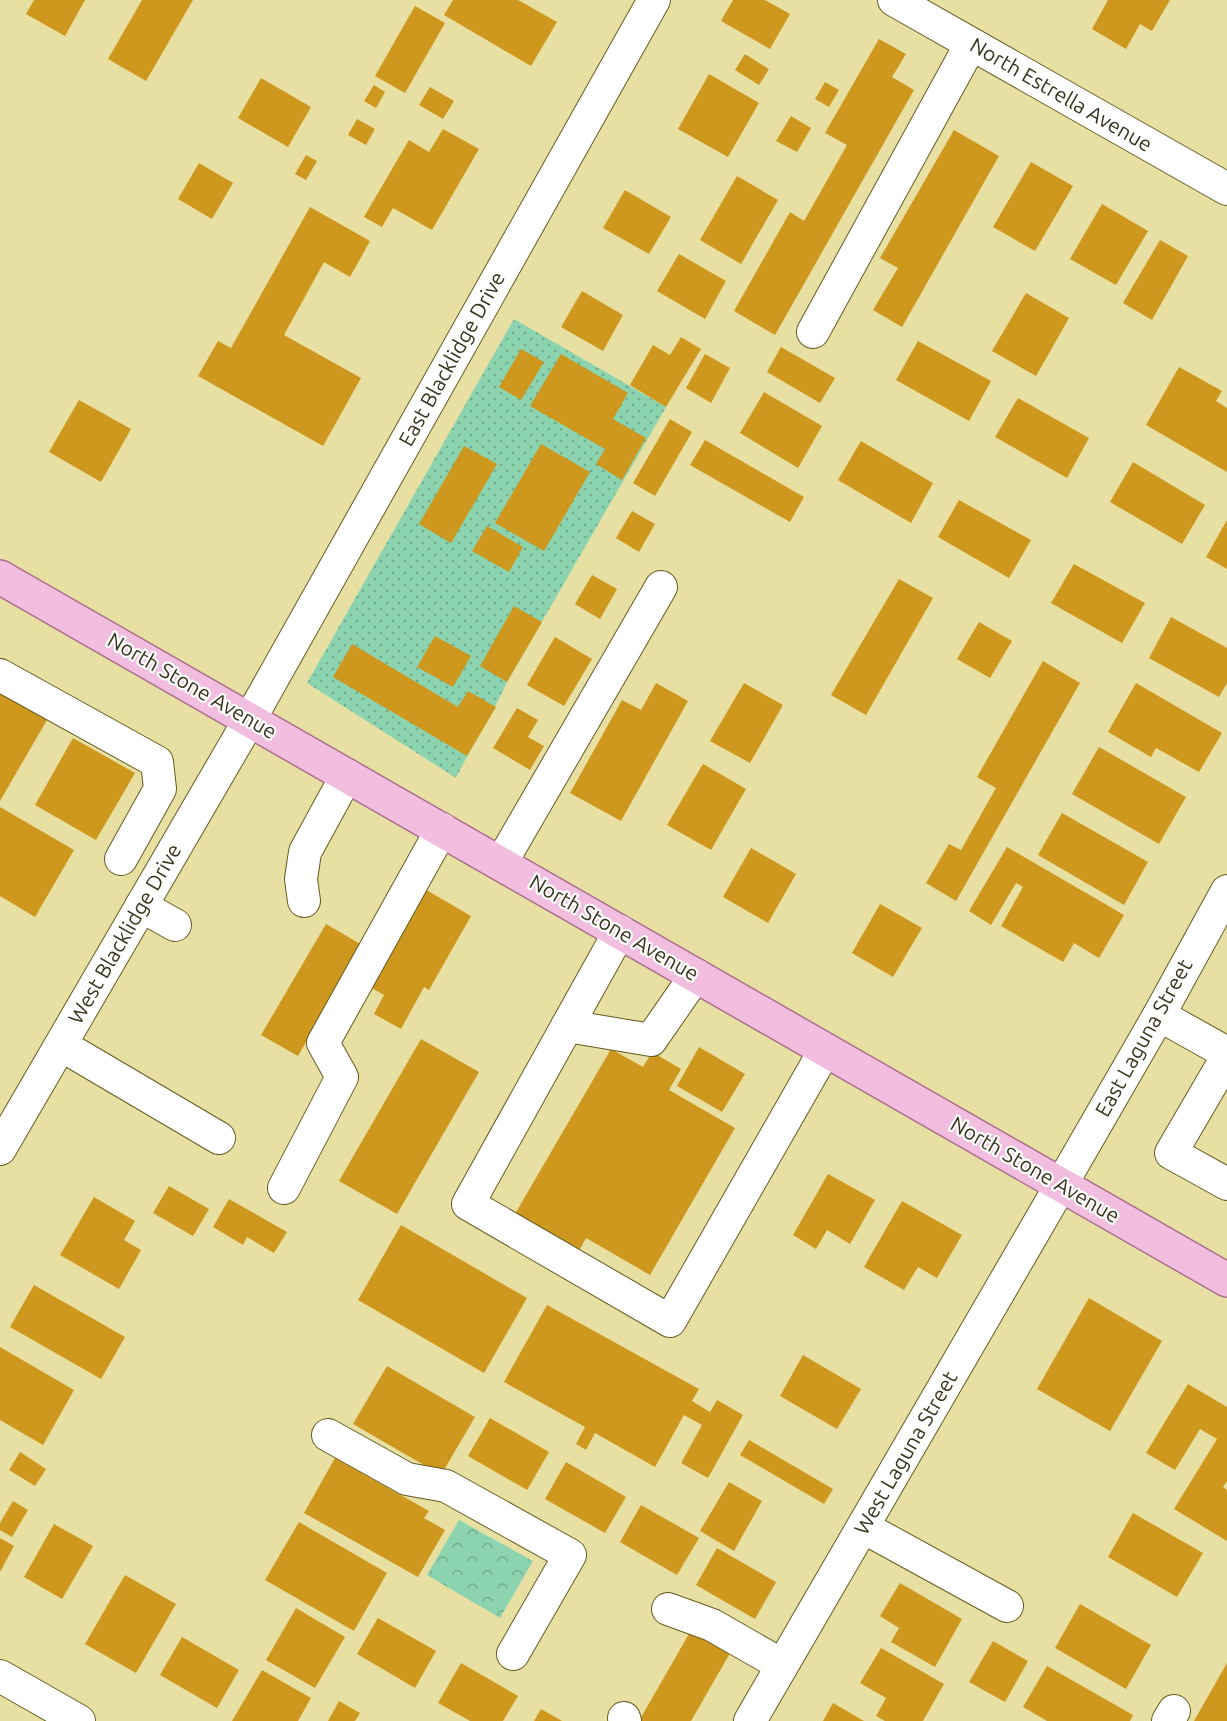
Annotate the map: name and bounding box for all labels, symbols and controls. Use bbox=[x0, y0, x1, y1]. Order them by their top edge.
street label: North Estrella Avenue bbox=[966, 32, 1157, 156]
street label: East Blacklidge Drive bbox=[393, 267, 509, 450]
street label: North Stone Avenue bbox=[104, 627, 281, 743]
street label: West Blacklidge Drive bbox=[63, 839, 186, 1028]
street label: North Stone Avenue bbox=[526, 869, 703, 985]
street label: East Laguna Street bbox=[1090, 954, 1196, 1121]
street label: North Stone Avenue bbox=[947, 1111, 1124, 1227]
street label: West Laguna Street bbox=[849, 1367, 962, 1538]

